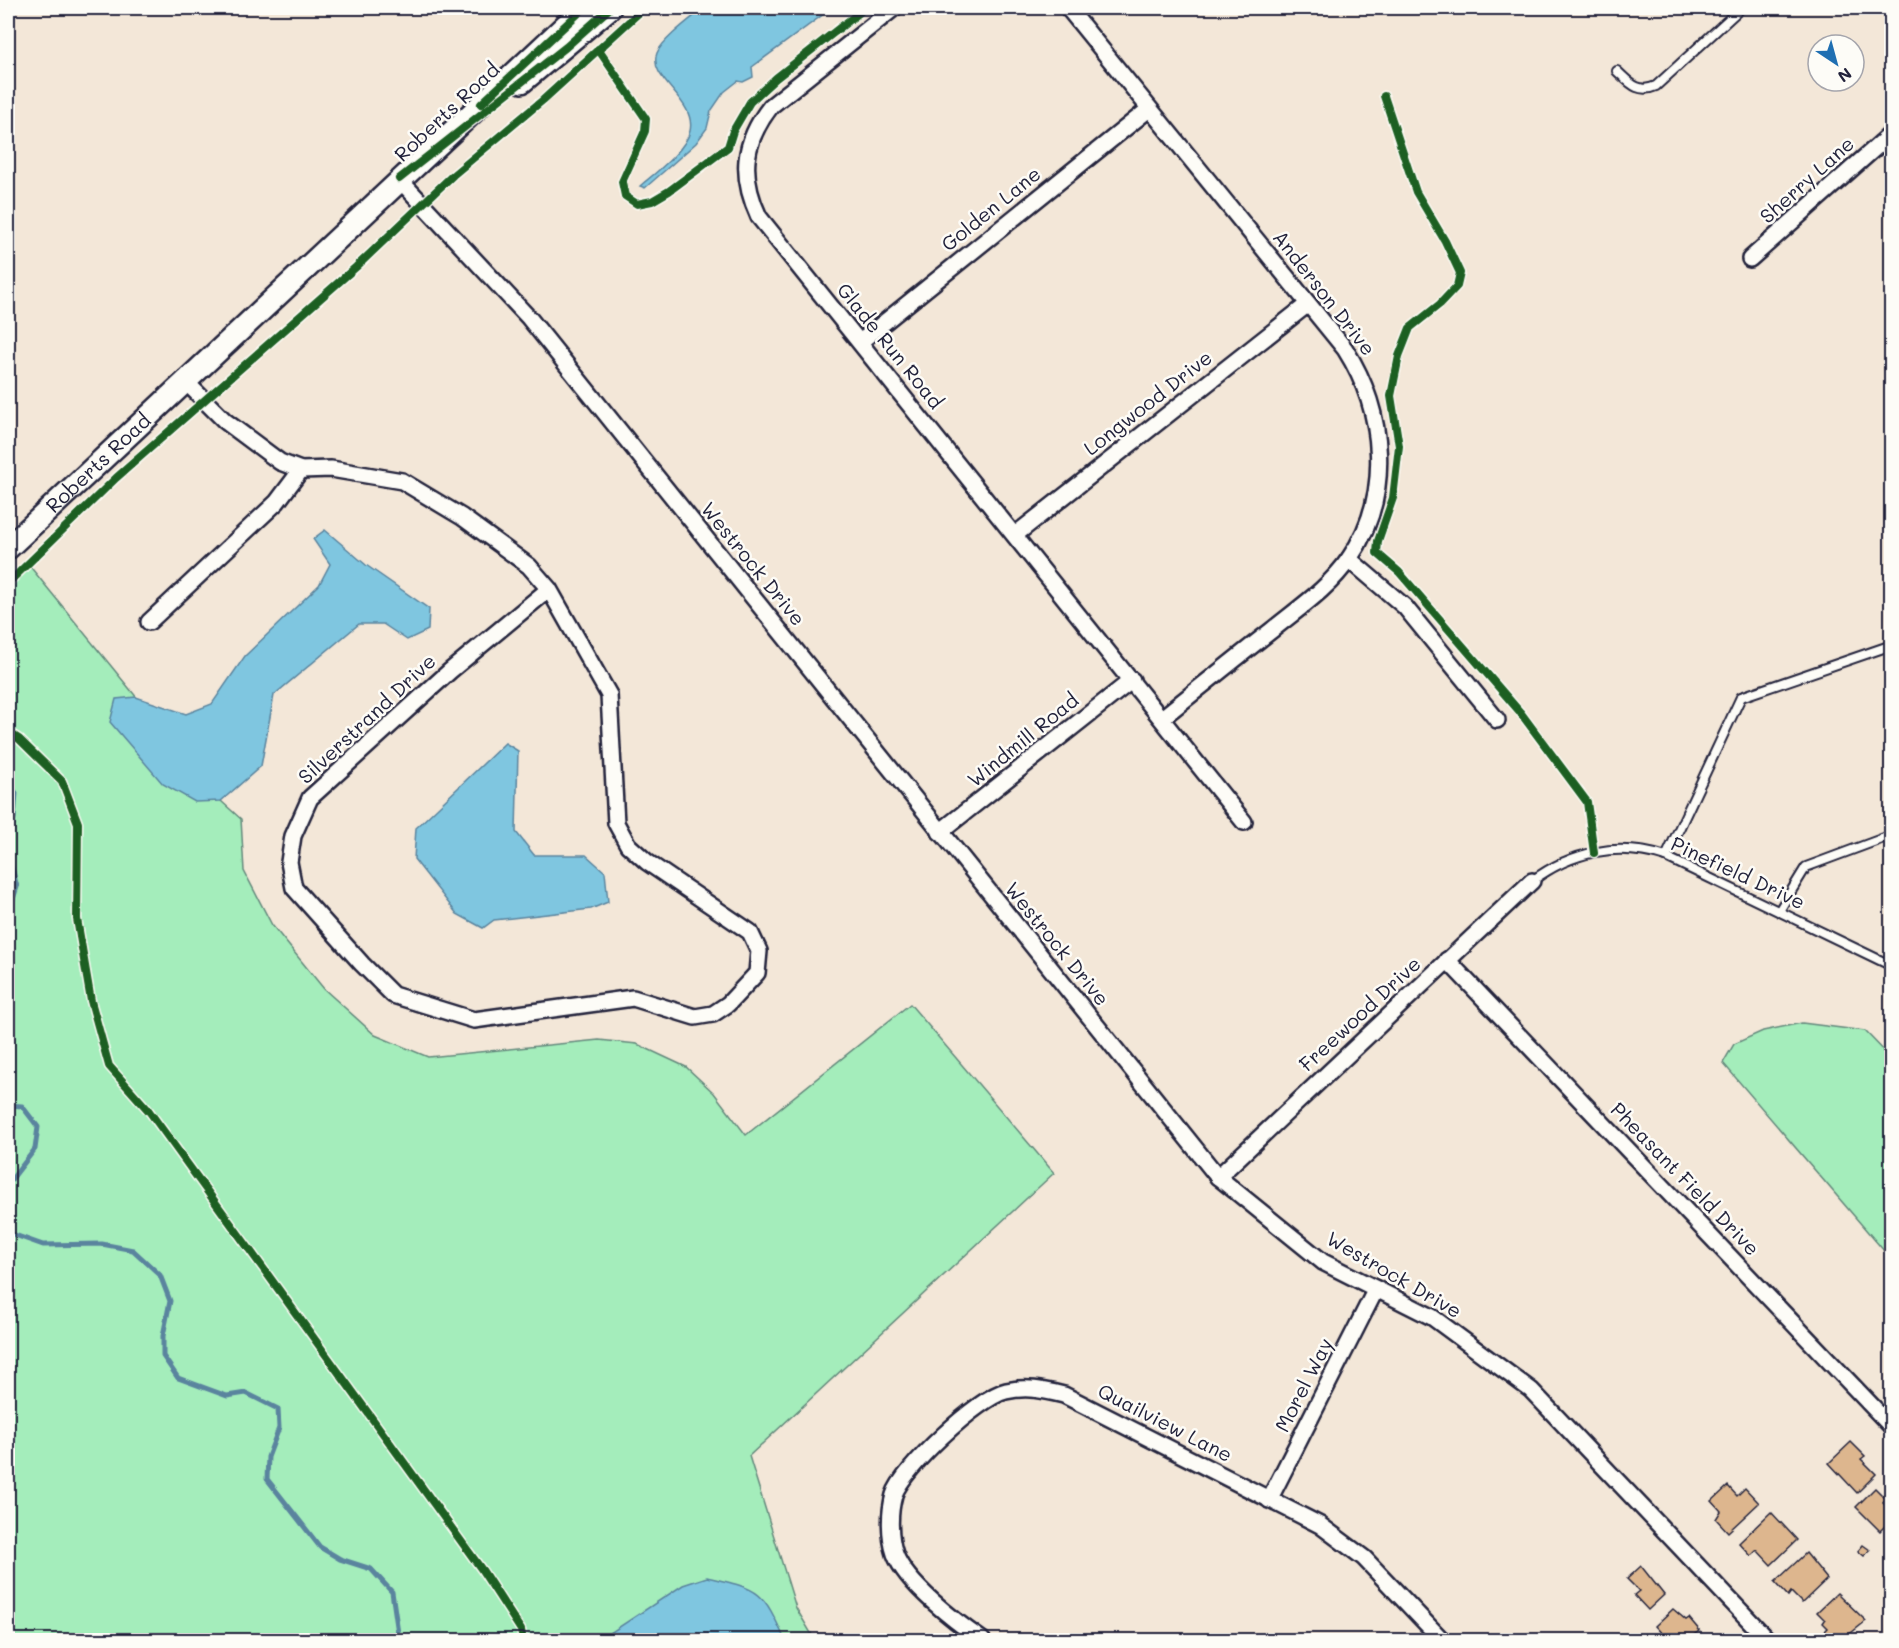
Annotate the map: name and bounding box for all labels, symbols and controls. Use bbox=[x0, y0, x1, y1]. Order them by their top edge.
north arrow bbox=[1806, 33, 1866, 93]
street label: Roberts Road bbox=[388, 56, 504, 167]
text: N bbox=[1834, 63, 1856, 88]
street label: Sherry Lane bbox=[1754, 130, 1859, 228]
street label: Golden Lane bbox=[935, 160, 1045, 256]
street label: Anderson Drive bbox=[1268, 225, 1382, 360]
street label: Glade Run Road bbox=[832, 277, 950, 414]
street label: Longwood Drive bbox=[1078, 344, 1217, 461]
street label: Roberts Road bbox=[40, 407, 156, 518]
street label: Westrock Drive bbox=[696, 496, 812, 631]
street label: Silverstrand Drive bbox=[292, 648, 441, 789]
street label: Windmill Road bbox=[961, 686, 1083, 792]
street label: Pinefield Drive bbox=[1667, 830, 1810, 915]
street label: Westrock Drive bbox=[1000, 876, 1116, 1011]
street label: Freewood Drive bbox=[1293, 950, 1426, 1076]
street label: Pheasant Field Drive bbox=[1606, 1096, 1766, 1261]
street label: Westrock Drive bbox=[1322, 1225, 1467, 1323]
street label: Morel Way bbox=[1268, 1333, 1338, 1436]
street label: Quailview Lane bbox=[1094, 1377, 1237, 1467]

